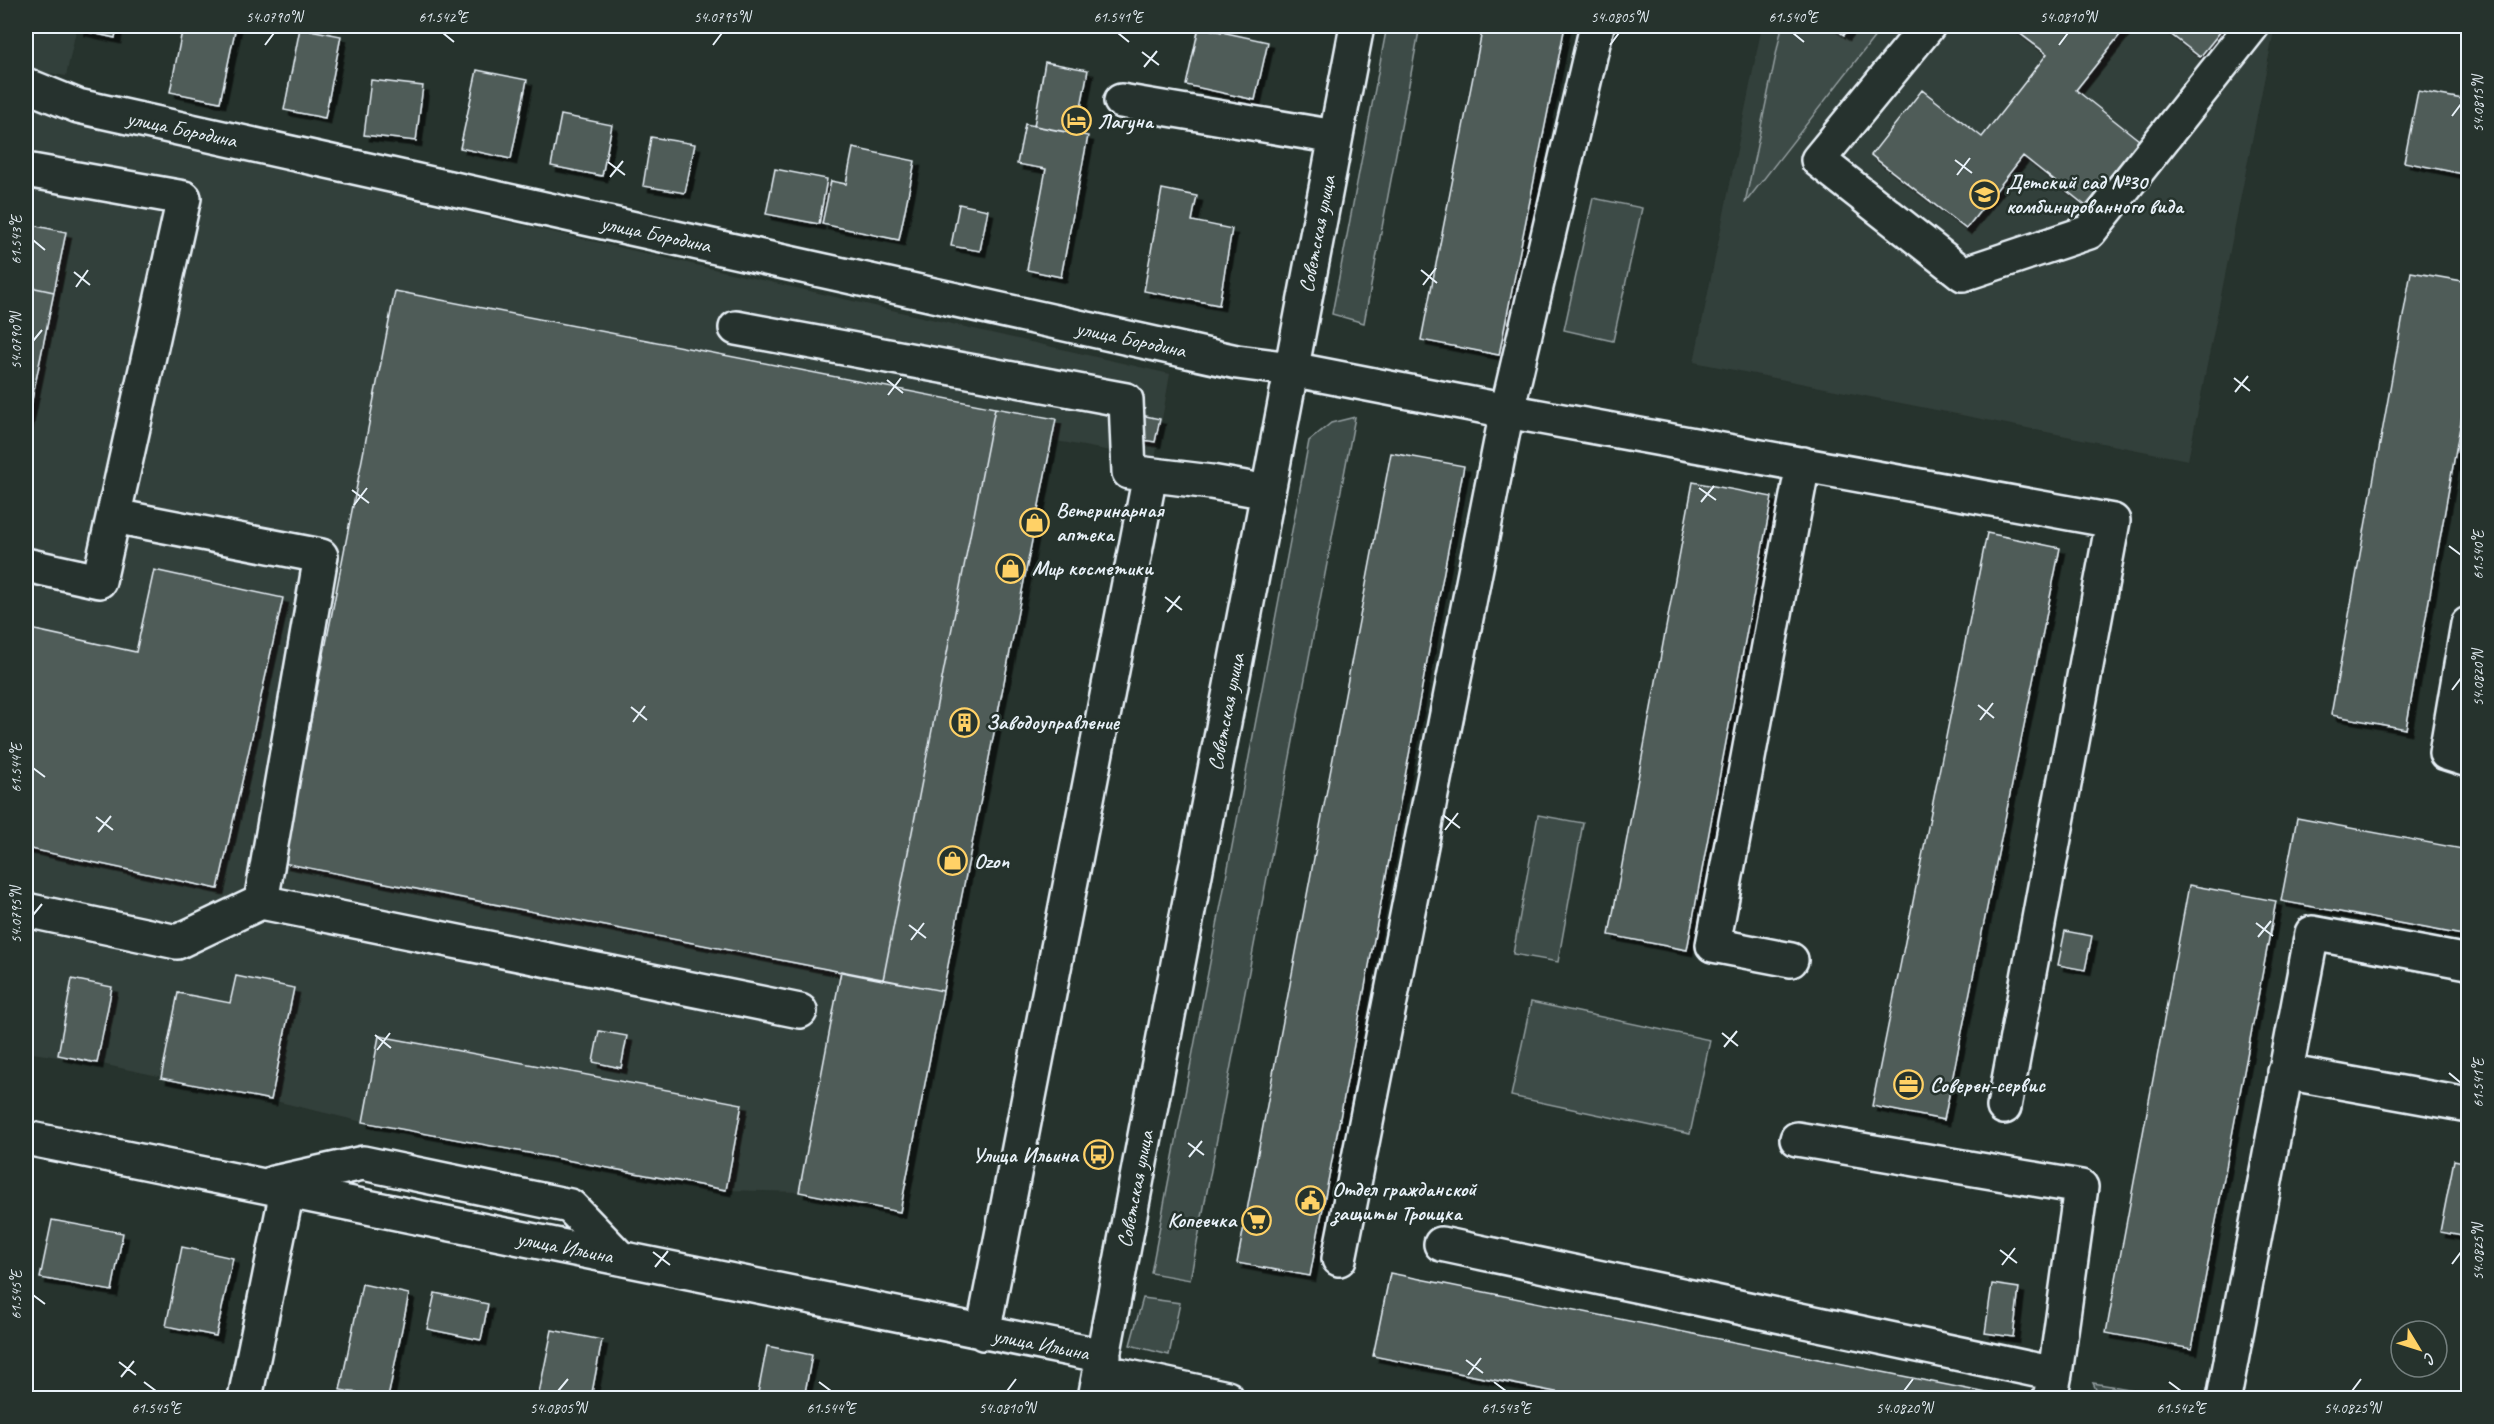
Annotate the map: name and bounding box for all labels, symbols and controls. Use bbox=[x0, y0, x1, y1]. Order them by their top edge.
text: 54.0790°N bbox=[246, 8, 305, 27]
text: 61.542°E bbox=[419, 8, 470, 27]
text: 54.0795°N bbox=[694, 8, 753, 27]
text: 61.541°E bbox=[1094, 8, 1145, 27]
text: 54.0805°N bbox=[1591, 8, 1650, 27]
text: 61.540°E bbox=[1769, 8, 1820, 27]
text: 54.0810°N bbox=[2040, 8, 2099, 27]
text: 54.0815°N bbox=[2469, 73, 2488, 132]
street label: улица Бородина bbox=[123, 104, 241, 154]
hotel icon: Лагуна bbox=[1060, 105, 1092, 137]
place label: Лагуна bbox=[1097, 108, 1155, 135]
place label: Детский сад №30 комбинированного вида bbox=[2006, 169, 2185, 219]
street label: Советская улица bbox=[1293, 172, 1341, 295]
school or university icon: Детский сад №30 комбинированного вида bbox=[1969, 178, 2001, 210]
street label: улица Бородина bbox=[597, 209, 715, 259]
text: 61.543°E bbox=[7, 213, 26, 264]
text: 54.0790°N bbox=[7, 310, 26, 369]
street label: улица Бородина bbox=[1072, 314, 1190, 364]
place label: Ветеринарная аптека bbox=[1056, 497, 1165, 547]
shop icon: Ветеринарная аптека bbox=[1019, 506, 1051, 538]
text: 61.540°E bbox=[2469, 528, 2488, 579]
shop icon: Мир косметики bbox=[995, 552, 1027, 584]
place label: Мир косметики bbox=[1032, 555, 1155, 581]
text: 54.0820°N bbox=[2469, 647, 2488, 706]
street label: Советская улица bbox=[1202, 650, 1250, 773]
building icon: Заводоуправление bbox=[949, 706, 981, 738]
place label: Заводоуправление bbox=[986, 709, 1121, 735]
text: 61.544°E bbox=[7, 741, 26, 792]
shop icon: Ozon bbox=[937, 845, 969, 877]
place label: Ozon bbox=[974, 848, 1009, 874]
text: 54.0795°N bbox=[7, 884, 26, 943]
text: 61.541°E bbox=[2469, 1056, 2488, 1107]
office icon: Соверен-сервис bbox=[1893, 1069, 1925, 1101]
place label: Соверен-сервис bbox=[1930, 1072, 2046, 1098]
street label: Советская улица bbox=[1111, 1127, 1159, 1250]
bus stop icon: Улица Ильина bbox=[1083, 1139, 1115, 1171]
place label: Улица Ильина bbox=[972, 1142, 1080, 1168]
place label: Отдел гражданской защиты Троицка bbox=[1329, 1176, 1478, 1227]
public building icon: Отдел гражданской защиты Троицка bbox=[1295, 1185, 1327, 1217]
supermarket icon: Копеечка bbox=[1241, 1204, 1273, 1236]
place label: Копеечка bbox=[1168, 1207, 1238, 1233]
text: 54.0825°N bbox=[2469, 1221, 2488, 1280]
street label: улица Ильина bbox=[513, 1225, 617, 1269]
text: 61.545°E bbox=[7, 1268, 26, 1319]
north arrow bbox=[2389, 1319, 2449, 1379]
street label: улица Ильина bbox=[989, 1322, 1093, 1366]
text: С bbox=[2418, 1348, 2440, 1369]
text: 61.545°E bbox=[132, 1399, 183, 1418]
text: 54.0805°N bbox=[530, 1399, 589, 1418]
text: 61.544°E bbox=[807, 1399, 858, 1418]
text: 54.0810°N bbox=[979, 1399, 1038, 1418]
text: 61.543°E bbox=[1482, 1399, 1533, 1418]
text: 54.0820°N bbox=[1876, 1399, 1935, 1418]
text: 61.542°E bbox=[2157, 1399, 2208, 1418]
text: 54.0825°N bbox=[2324, 1399, 2383, 1418]

